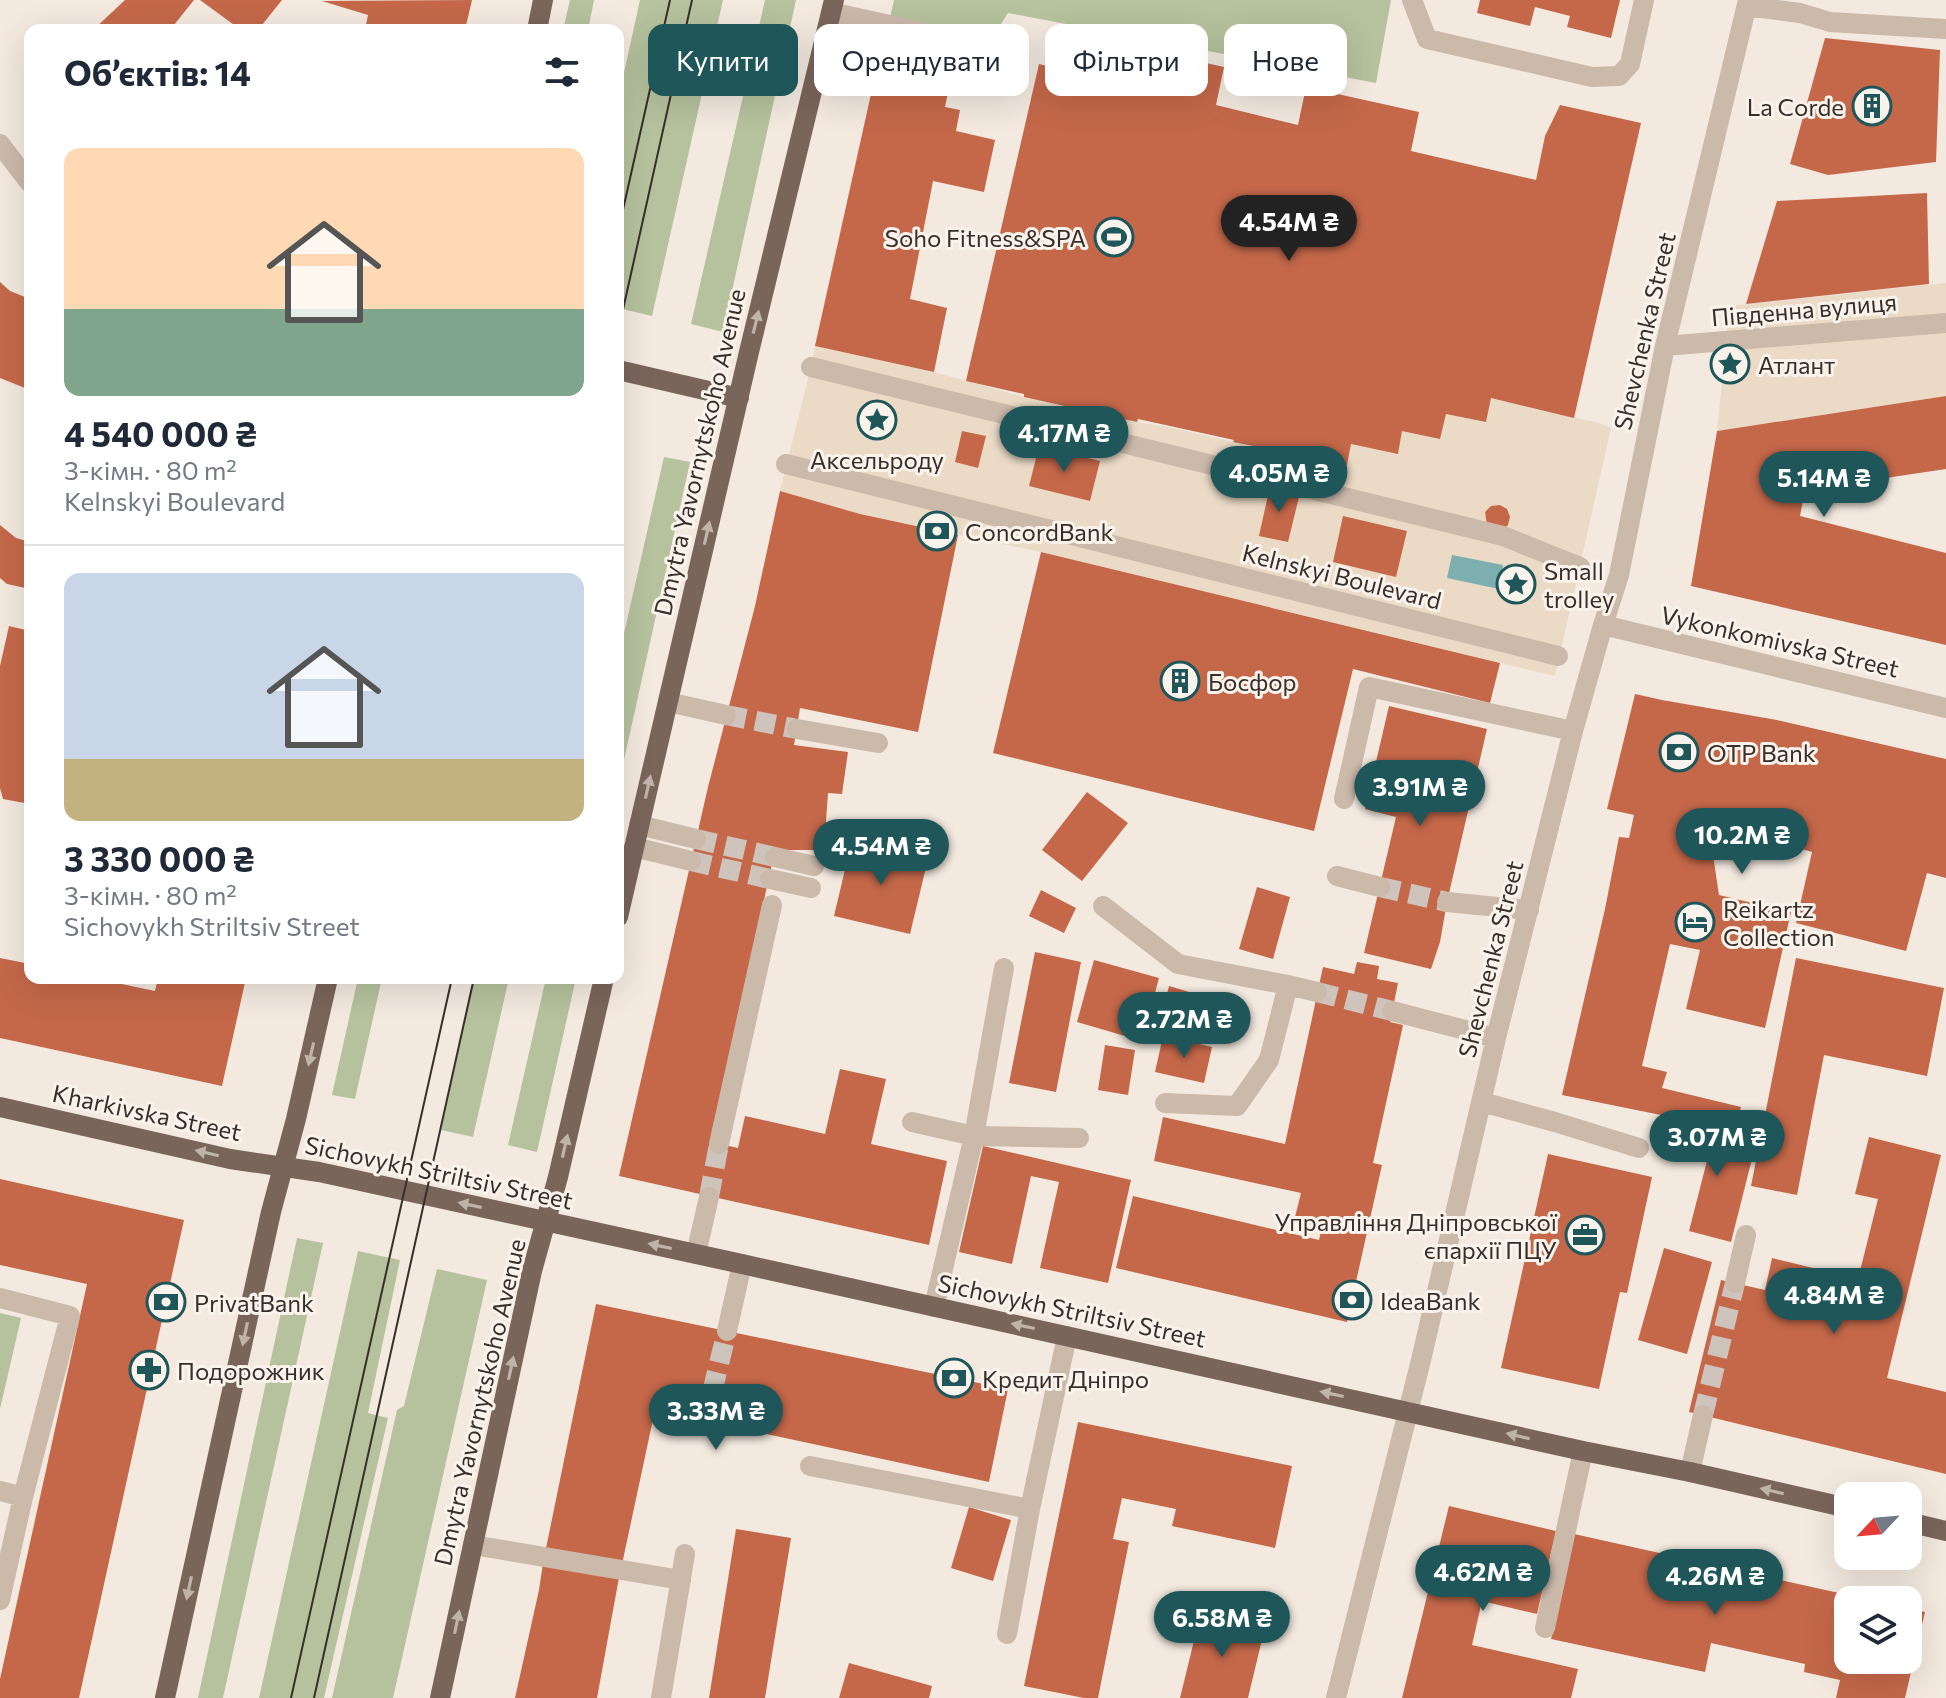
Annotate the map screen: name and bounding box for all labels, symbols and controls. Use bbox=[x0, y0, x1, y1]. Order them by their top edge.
chip: Купити bbox=[648, 24, 798, 96]
chip: Орендувати bbox=[814, 24, 1029, 96]
chip: Фільтри bbox=[1045, 24, 1208, 96]
chip: Нове bbox=[1224, 24, 1347, 96]
icon: filters bbox=[540, 50, 584, 94]
text: Об’єктів: 14 bbox=[64, 51, 251, 93]
building icon: La Corde bbox=[1851, 85, 1893, 127]
place label: La Corde bbox=[1747, 92, 1844, 121]
pin: 4.54M ₴ bbox=[1215, 195, 1363, 263]
icon: home bbox=[252, 200, 396, 344]
text: 4.54M ₴ bbox=[1239, 205, 1339, 236]
sports icon: Soho Fitness&SPA bbox=[1093, 216, 1135, 258]
place label: Soho Fitness&SPA bbox=[885, 223, 1086, 252]
street label: Shevchenka Street bbox=[1607, 229, 1681, 433]
street label: Dmytra Yavornytskoho Avenue bbox=[647, 286, 751, 618]
street label: Південна вулиця bbox=[1710, 286, 1898, 332]
one-way arrow bbox=[751, 309, 763, 334]
place icon: Атлант bbox=[1709, 343, 1751, 385]
place label: Атлант bbox=[1758, 350, 1835, 379]
place icon: Аксельроду bbox=[856, 399, 898, 441]
pin: 4.17M ₴ bbox=[990, 406, 1138, 474]
text: 4 540 000 ₴ bbox=[64, 412, 257, 454]
text: 4.17M ₴ bbox=[1017, 416, 1111, 447]
place label: Аксельроду bbox=[810, 445, 944, 474]
pin: 4.05M ₴ bbox=[1205, 446, 1353, 514]
pin: 5.14M ₴ bbox=[1750, 451, 1898, 519]
text: 3-кімн. · 80 m² bbox=[64, 454, 237, 485]
text: 4.05M ₴ bbox=[1228, 456, 1330, 487]
text: 5.14M ₴ bbox=[1777, 461, 1871, 492]
text: Kelnskyi Boulevard bbox=[64, 485, 285, 516]
bank icon: ConcordBank bbox=[916, 510, 958, 552]
place label: ConcordBank bbox=[965, 517, 1114, 546]
one-way arrow bbox=[701, 521, 714, 546]
street label: Kelnskyi Boulevard bbox=[1239, 537, 1445, 615]
place label: Small trolley bbox=[1544, 556, 1614, 613]
place icon: Small trolley bbox=[1495, 563, 1537, 605]
street label: Vykonkomivska Street bbox=[1658, 599, 1902, 683]
icon: home bbox=[252, 625, 396, 769]
building icon: Босфор bbox=[1159, 660, 1201, 702]
place label: Босфор bbox=[1208, 667, 1297, 696]
bank icon: OTP Bank bbox=[1658, 731, 1700, 773]
place label: OTP Bank bbox=[1707, 738, 1816, 767]
pin: 3.91M ₴ bbox=[1346, 760, 1494, 828]
text: 3.91M ₴ bbox=[1372, 770, 1468, 801]
one-way arrow bbox=[642, 774, 655, 799]
pin: 10.2M ₴ bbox=[1668, 808, 1816, 876]
text: 10.2M ₴ bbox=[1694, 818, 1790, 849]
pin: 4.54M ₴ bbox=[807, 819, 955, 887]
text: 4.54M ₴ bbox=[831, 829, 931, 860]
text: 3 330 000 ₴ bbox=[64, 837, 254, 879]
street label: Shevchenka Street bbox=[1451, 857, 1529, 1061]
text: 3-кімн. · 80 m² bbox=[64, 879, 237, 910]
place label: Reikartz Collection bbox=[1723, 894, 1835, 951]
hotel icon: Reikartz Collection bbox=[1674, 901, 1716, 943]
text: Sichovykh Striltsiv Street bbox=[64, 910, 360, 941]
pin: 2.72M ₴ bbox=[1110, 992, 1258, 1060]
text: 2.72M ₴ bbox=[1136, 1002, 1232, 1033]
one-way arrow bbox=[304, 1042, 317, 1067]
street label: Kharkivska Street bbox=[50, 1078, 244, 1146]
pin: 3.07M ₴ bbox=[1643, 1110, 1791, 1178]
text: 3.07M ₴ bbox=[1668, 1120, 1766, 1151]
street label: Sichovykh Striltsiv Street bbox=[302, 1129, 576, 1215]
one-way arrow bbox=[560, 1133, 572, 1158]
one-way arrow bbox=[194, 1147, 219, 1159]
one-way arrow bbox=[457, 1198, 482, 1211]
place label: Управління Дніпровської єпархії ПЦУ bbox=[1274, 1207, 1558, 1264]
office icon: Управління Дніпровської єпархії ПЦУ bbox=[1564, 1214, 1606, 1256]
street label: Dmytra Yavornytskoho Avenue bbox=[427, 1236, 531, 1568]
one-way arrow bbox=[648, 1239, 673, 1252]
street label: Sichovykh Striltsiv Street bbox=[935, 1267, 1209, 1353]
pin: 4.84M ₴ bbox=[1760, 1268, 1908, 1336]
text: 4.84M ₴ bbox=[1784, 1278, 1884, 1309]
bank icon: IdeaBank bbox=[1331, 1279, 1373, 1321]
bank icon: PrivatBank bbox=[145, 1281, 187, 1323]
place label: IdeaBank bbox=[1380, 1286, 1481, 1315]
place label: PrivatBank bbox=[194, 1288, 314, 1317]
one-way arrow bbox=[1011, 1319, 1036, 1332]
one-way arrow bbox=[238, 1322, 251, 1347]
pharmacy icon: Подорожник bbox=[128, 1349, 170, 1391]
one-way arrow bbox=[506, 1355, 518, 1380]
place label: Подорожник bbox=[177, 1356, 325, 1385]
bank icon: Кредит Дніпро bbox=[933, 1357, 975, 1399]
place label: Кредит Дніпро bbox=[982, 1364, 1149, 1393]
pin: 3.33M ₴ bbox=[642, 1384, 790, 1452]
one-way arrow bbox=[1319, 1387, 1344, 1400]
text: 3.33M ₴ bbox=[667, 1394, 765, 1425]
one-way arrow bbox=[1505, 1429, 1530, 1442]
north arrow bbox=[1834, 1482, 1922, 1570]
map controls bbox=[1834, 1482, 1922, 1674]
one-way arrow bbox=[1759, 1484, 1784, 1497]
pin: 4.62M ₴ bbox=[1409, 1545, 1557, 1613]
pin: 4.26M ₴ bbox=[1641, 1549, 1789, 1617]
text: 4.62M ₴ bbox=[1433, 1555, 1533, 1586]
text: 4.26M ₴ bbox=[1665, 1559, 1765, 1590]
one-way arrow bbox=[182, 1576, 195, 1601]
button: layers bbox=[1834, 1586, 1922, 1674]
pin: 6.58M ₴ bbox=[1148, 1591, 1296, 1659]
text: 6.58M ₴ bbox=[1172, 1601, 1272, 1632]
one-way arrow bbox=[451, 1609, 464, 1634]

